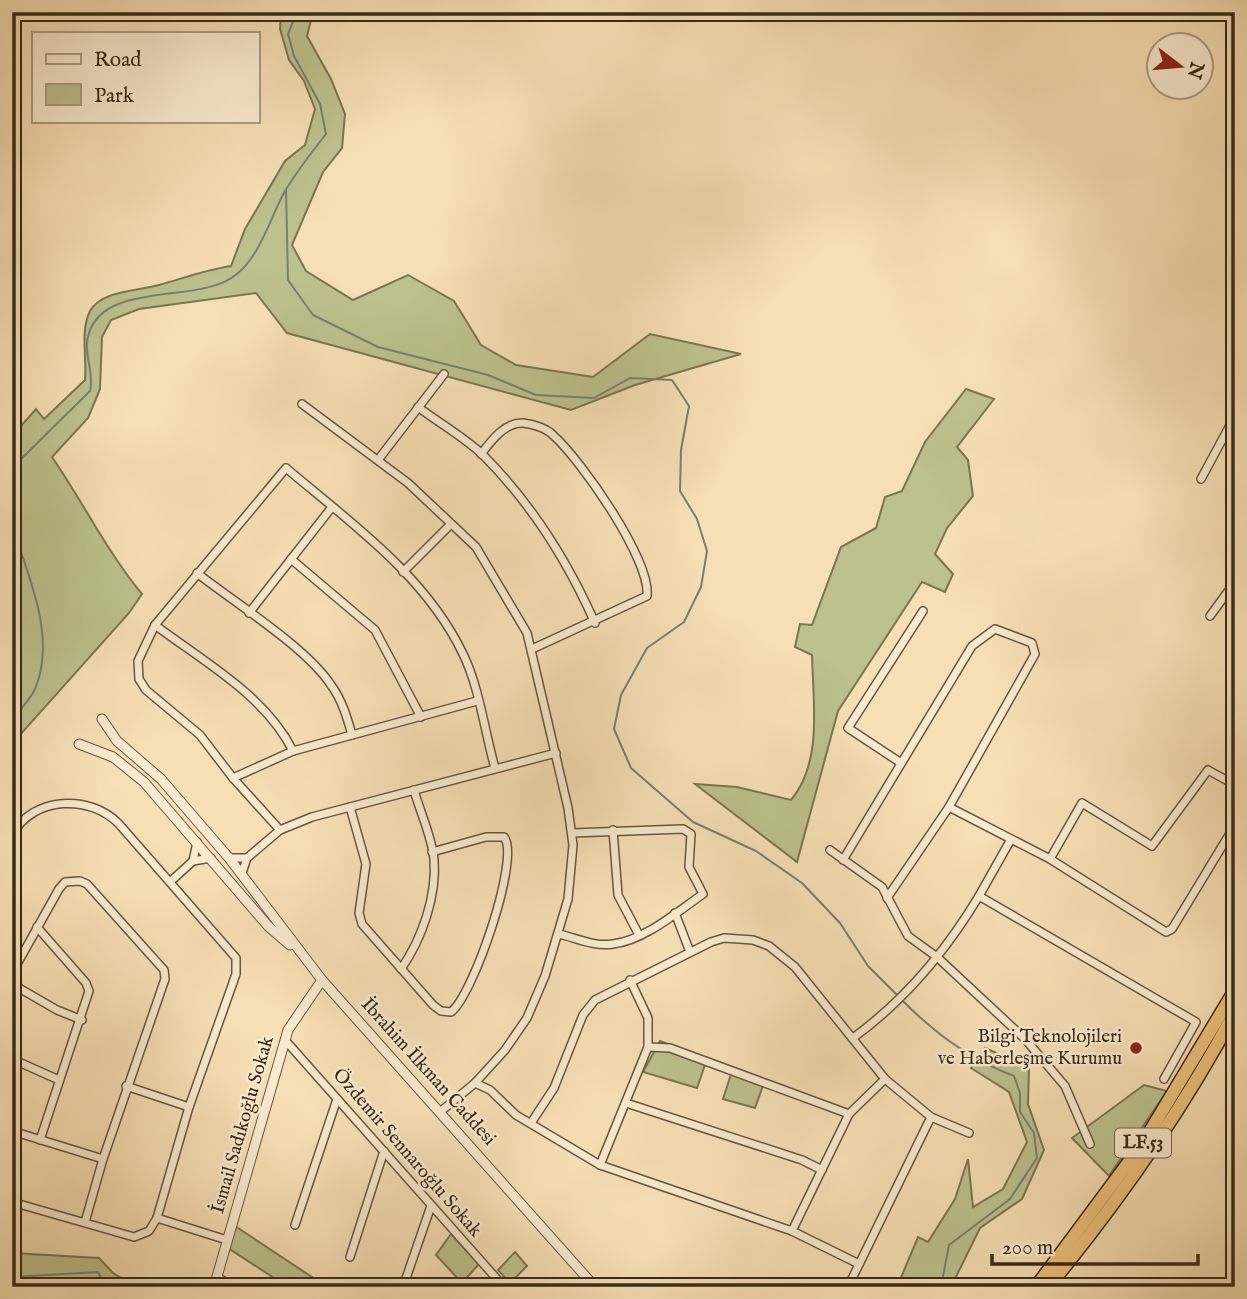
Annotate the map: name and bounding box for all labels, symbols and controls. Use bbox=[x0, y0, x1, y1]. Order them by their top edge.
legend bbox=[32, 32, 259, 122]
north arrow bbox=[1146, 32, 1216, 102]
text: Road bbox=[94, 47, 142, 74]
text: N bbox=[1180, 58, 1208, 82]
text: Park bbox=[94, 83, 135, 110]
street label: İbrahim İlkman Caddesi bbox=[355, 993, 501, 1151]
place label: Bilgi Teknolojileri ve Haberleşme Kurumu bbox=[938, 1025, 1122, 1071]
street label: İsmail Sadıkoğlu Sokak bbox=[206, 1033, 280, 1216]
marker: Bilgi Teknolojileri ve Haberleşme Kurumu bbox=[1128, 1040, 1144, 1056]
street label: Özdemir Sennaroğlu Sokak bbox=[327, 1064, 488, 1243]
road number: LF.53 bbox=[1115, 1128, 1171, 1158]
scale bar bbox=[992, 1222, 1198, 1266]
text: 200 m bbox=[1002, 1235, 1053, 1262]

